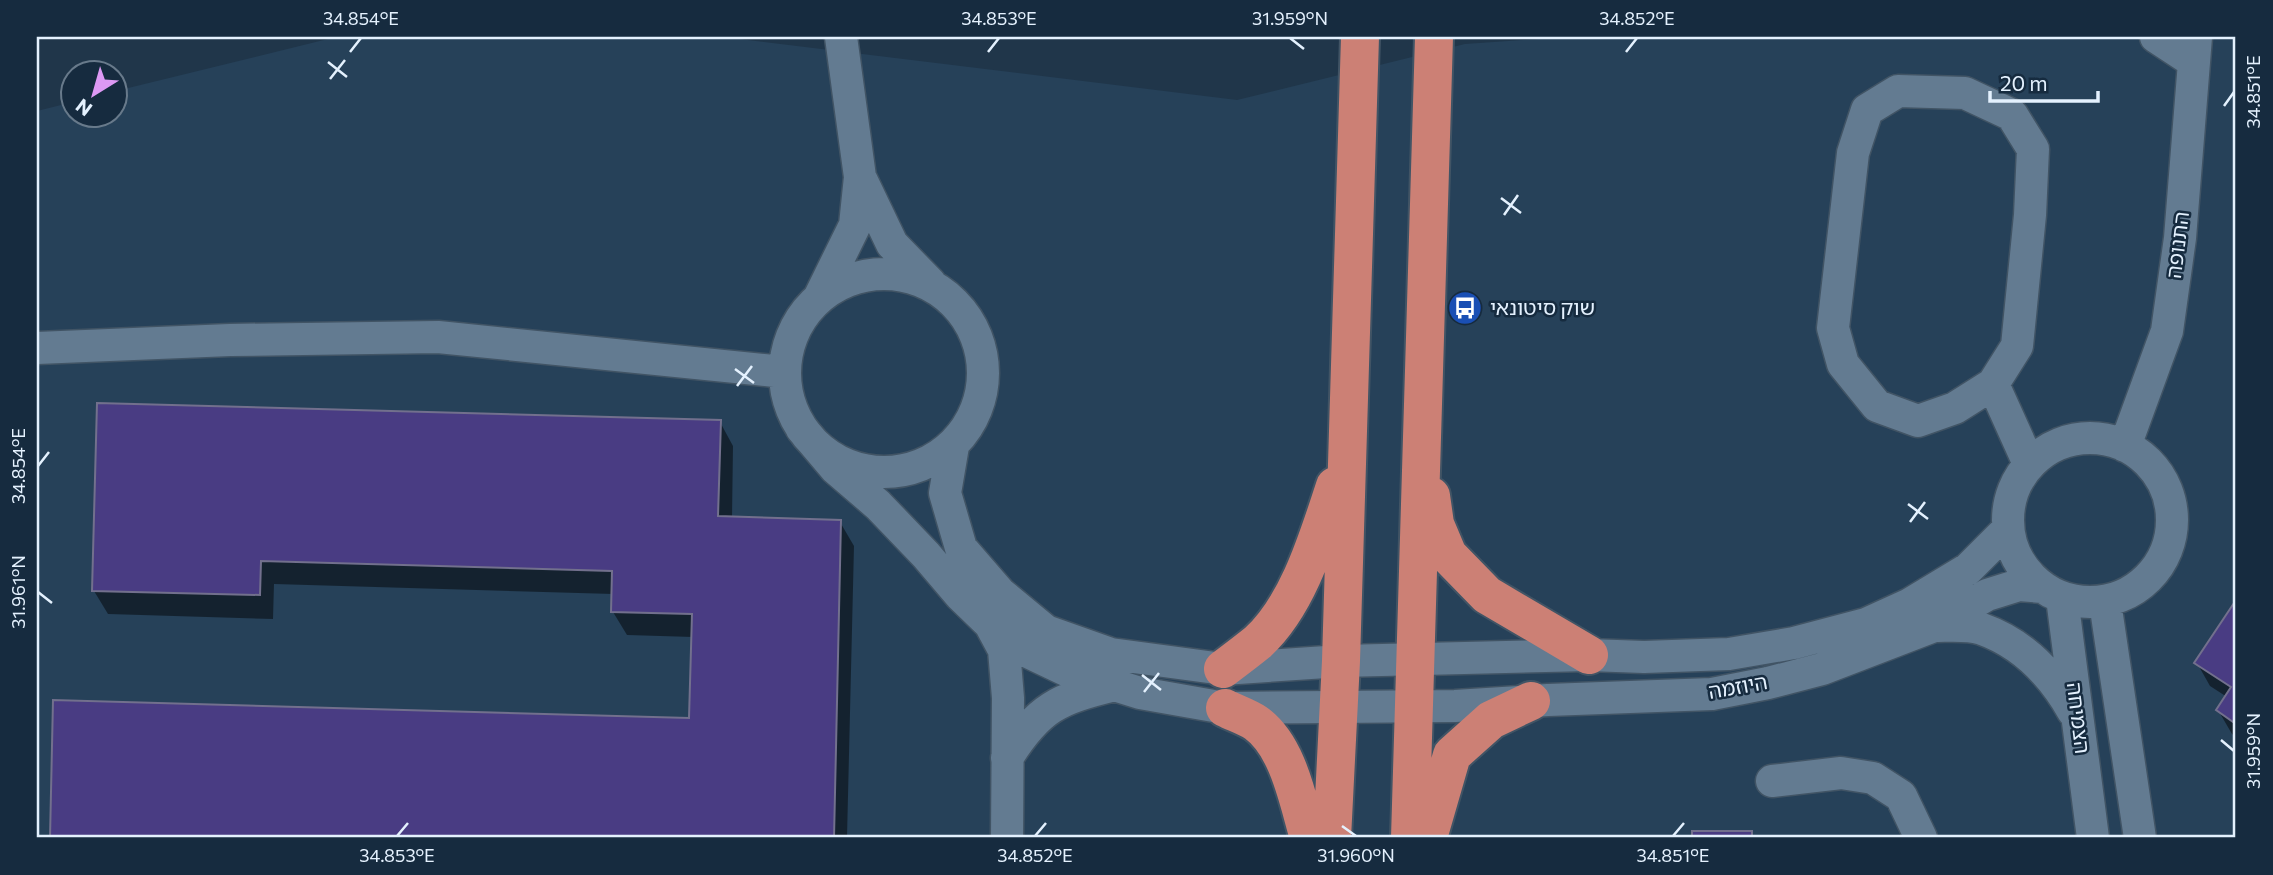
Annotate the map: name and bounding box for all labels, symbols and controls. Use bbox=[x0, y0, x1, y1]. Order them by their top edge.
text: 34.854°E bbox=[323, 7, 399, 29]
text: 34.853°E bbox=[961, 7, 1037, 29]
text: 31.959°N bbox=[1252, 7, 1328, 29]
text: 34.852°E bbox=[1599, 7, 1675, 29]
text: 34.851°E bbox=[2242, 55, 2264, 129]
north arrow bbox=[60, 60, 130, 130]
scale bar bbox=[1990, 60, 2098, 104]
text: 20 m bbox=[2000, 70, 2048, 95]
text: N bbox=[71, 94, 96, 121]
street label: התנופה bbox=[2160, 210, 2193, 280]
bus stop icon: שוק סיטונאי bbox=[1446, 289, 1484, 327]
place label: שוק סיטונאי bbox=[1490, 294, 1595, 319]
text: 34.854°E bbox=[7, 428, 29, 504]
text: 31.961°N bbox=[7, 555, 29, 629]
street label: היוזמה bbox=[1706, 668, 1769, 703]
street label: הצמיחה bbox=[2063, 681, 2096, 755]
text: 31.959°N bbox=[2242, 713, 2264, 789]
text: 34.853°E bbox=[359, 844, 435, 866]
text: 34.852°E bbox=[997, 844, 1073, 866]
text: 31.960°N bbox=[1317, 844, 1395, 866]
text: 34.851°E bbox=[1636, 844, 1710, 866]

